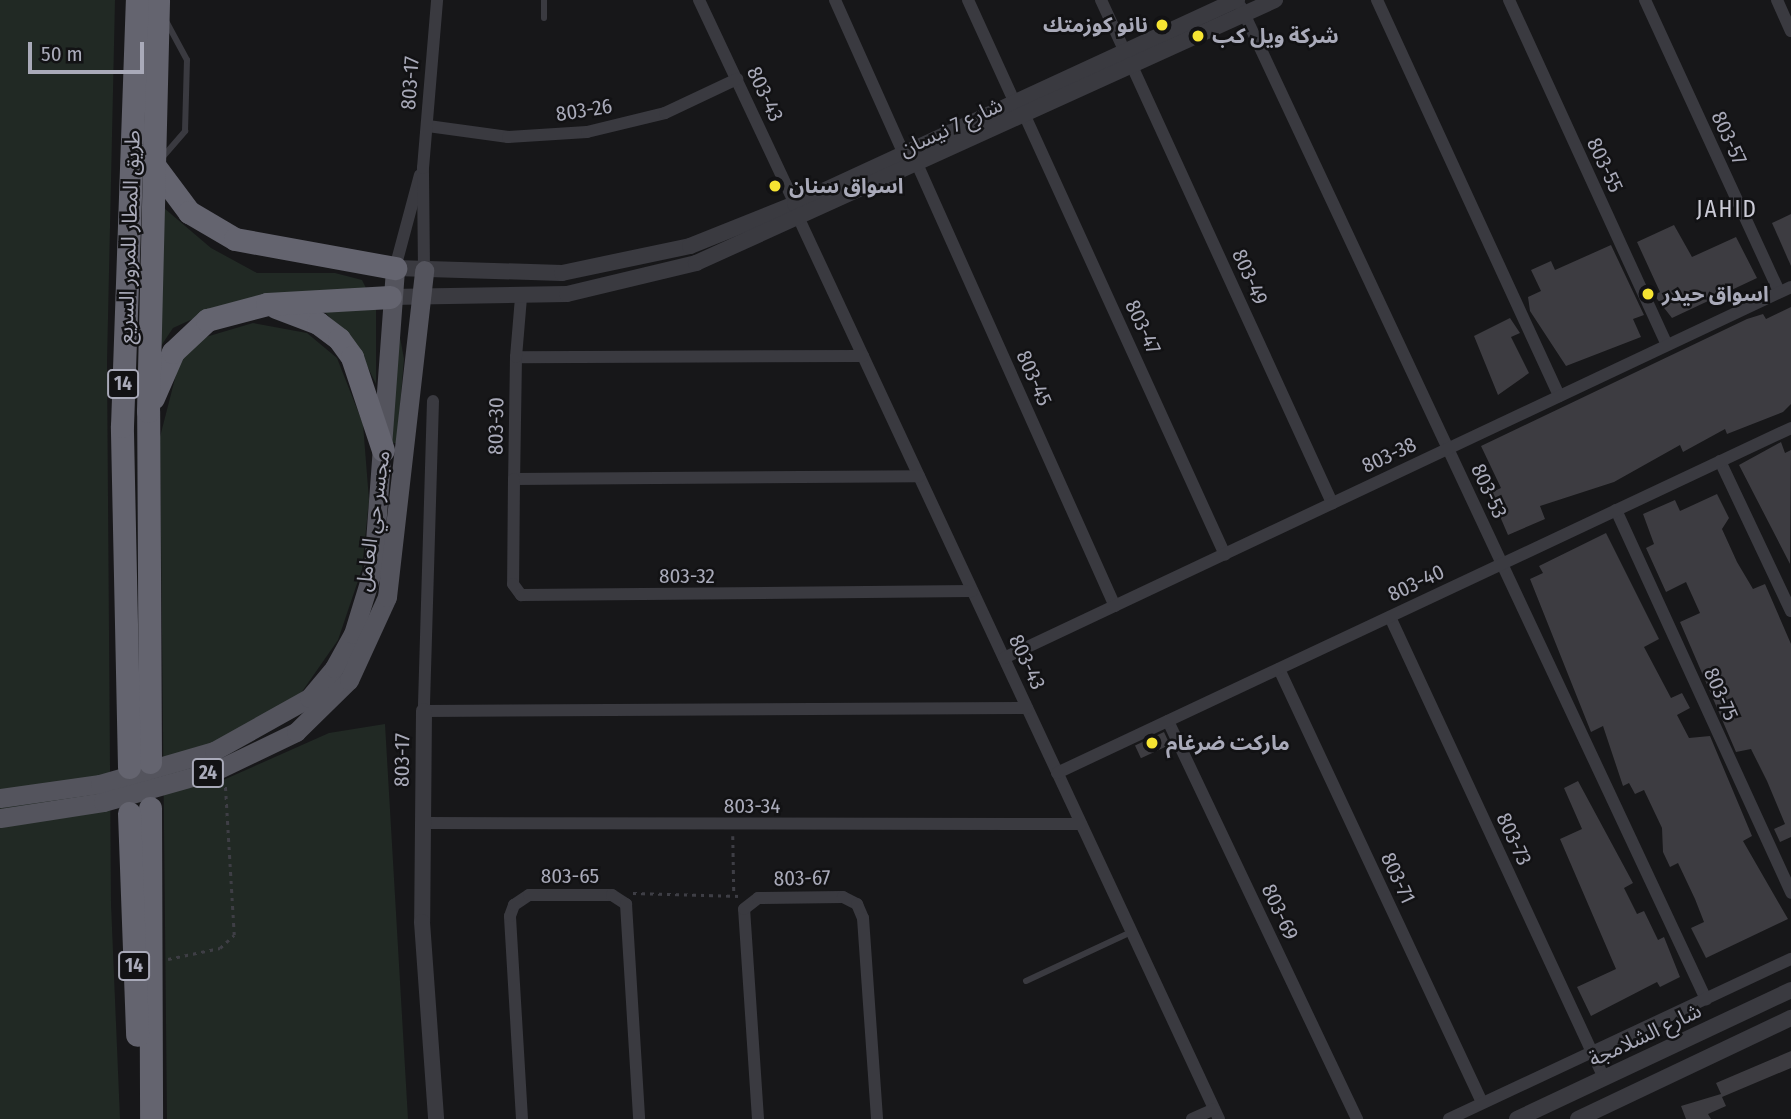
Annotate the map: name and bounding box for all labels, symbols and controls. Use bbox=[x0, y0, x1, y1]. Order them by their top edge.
place label: نانو كوزمتك bbox=[1043, 12, 1148, 38]
marker: نانو كوزمتك bbox=[1154, 17, 1170, 33]
place label: شركة ويل كب bbox=[1212, 23, 1339, 49]
scale bar bbox=[32, 28, 147, 72]
marker: شركة ويل كب bbox=[1190, 28, 1206, 44]
text: 50 m bbox=[41, 41, 83, 67]
street label: 803-17 bbox=[396, 55, 424, 111]
street label: 803-43 bbox=[741, 63, 789, 125]
street label: شارع 7 نيسان bbox=[895, 92, 1007, 162]
street label: 803-26 bbox=[554, 93, 614, 127]
street label: 803-57 bbox=[1706, 107, 1752, 169]
street label: طريق المطار للمرور السريع bbox=[113, 130, 145, 344]
street label: 803-55 bbox=[1581, 134, 1629, 196]
place label: اسواق سنان bbox=[789, 173, 904, 199]
marker: اسواق سنان bbox=[767, 178, 783, 194]
district label: JAHID bbox=[1697, 195, 1757, 223]
street label: 803-49 bbox=[1227, 245, 1273, 309]
place label: اسواق حيدر bbox=[1662, 281, 1769, 307]
marker: اسواق حيدر bbox=[1640, 286, 1656, 302]
street label: 803-47 bbox=[1120, 296, 1166, 358]
street label: 803-45 bbox=[1011, 346, 1057, 410]
road number: 14 bbox=[106, 368, 140, 400]
street label: 803-30 bbox=[483, 397, 509, 455]
street label: 803-38 bbox=[1358, 432, 1420, 478]
street label: مجسر حي العامل bbox=[351, 449, 395, 593]
street label: 803-53 bbox=[1465, 460, 1513, 522]
street label: 803-40 bbox=[1384, 559, 1448, 607]
street label: 803-32 bbox=[659, 563, 715, 589]
street label: 803-43 bbox=[1003, 631, 1051, 693]
street label: 803-75 bbox=[1698, 664, 1744, 724]
place label: ماركت ضرغام bbox=[1166, 730, 1290, 756]
street label: 803-17 bbox=[389, 733, 415, 787]
marker: ماركت ضرغام bbox=[1144, 735, 1160, 751]
road number: 24 bbox=[190, 758, 226, 788]
street label: 803-34 bbox=[724, 793, 780, 819]
street label: 803-73 bbox=[1491, 809, 1537, 869]
street label: 803-71 bbox=[1375, 848, 1421, 908]
street label: 803-65 bbox=[541, 863, 599, 889]
street label: 803-67 bbox=[773, 865, 831, 891]
street label: 803-69 bbox=[1256, 880, 1304, 944]
road number: 14 bbox=[116, 950, 152, 982]
street label: شارع الشلامجة bbox=[1585, 998, 1705, 1072]

